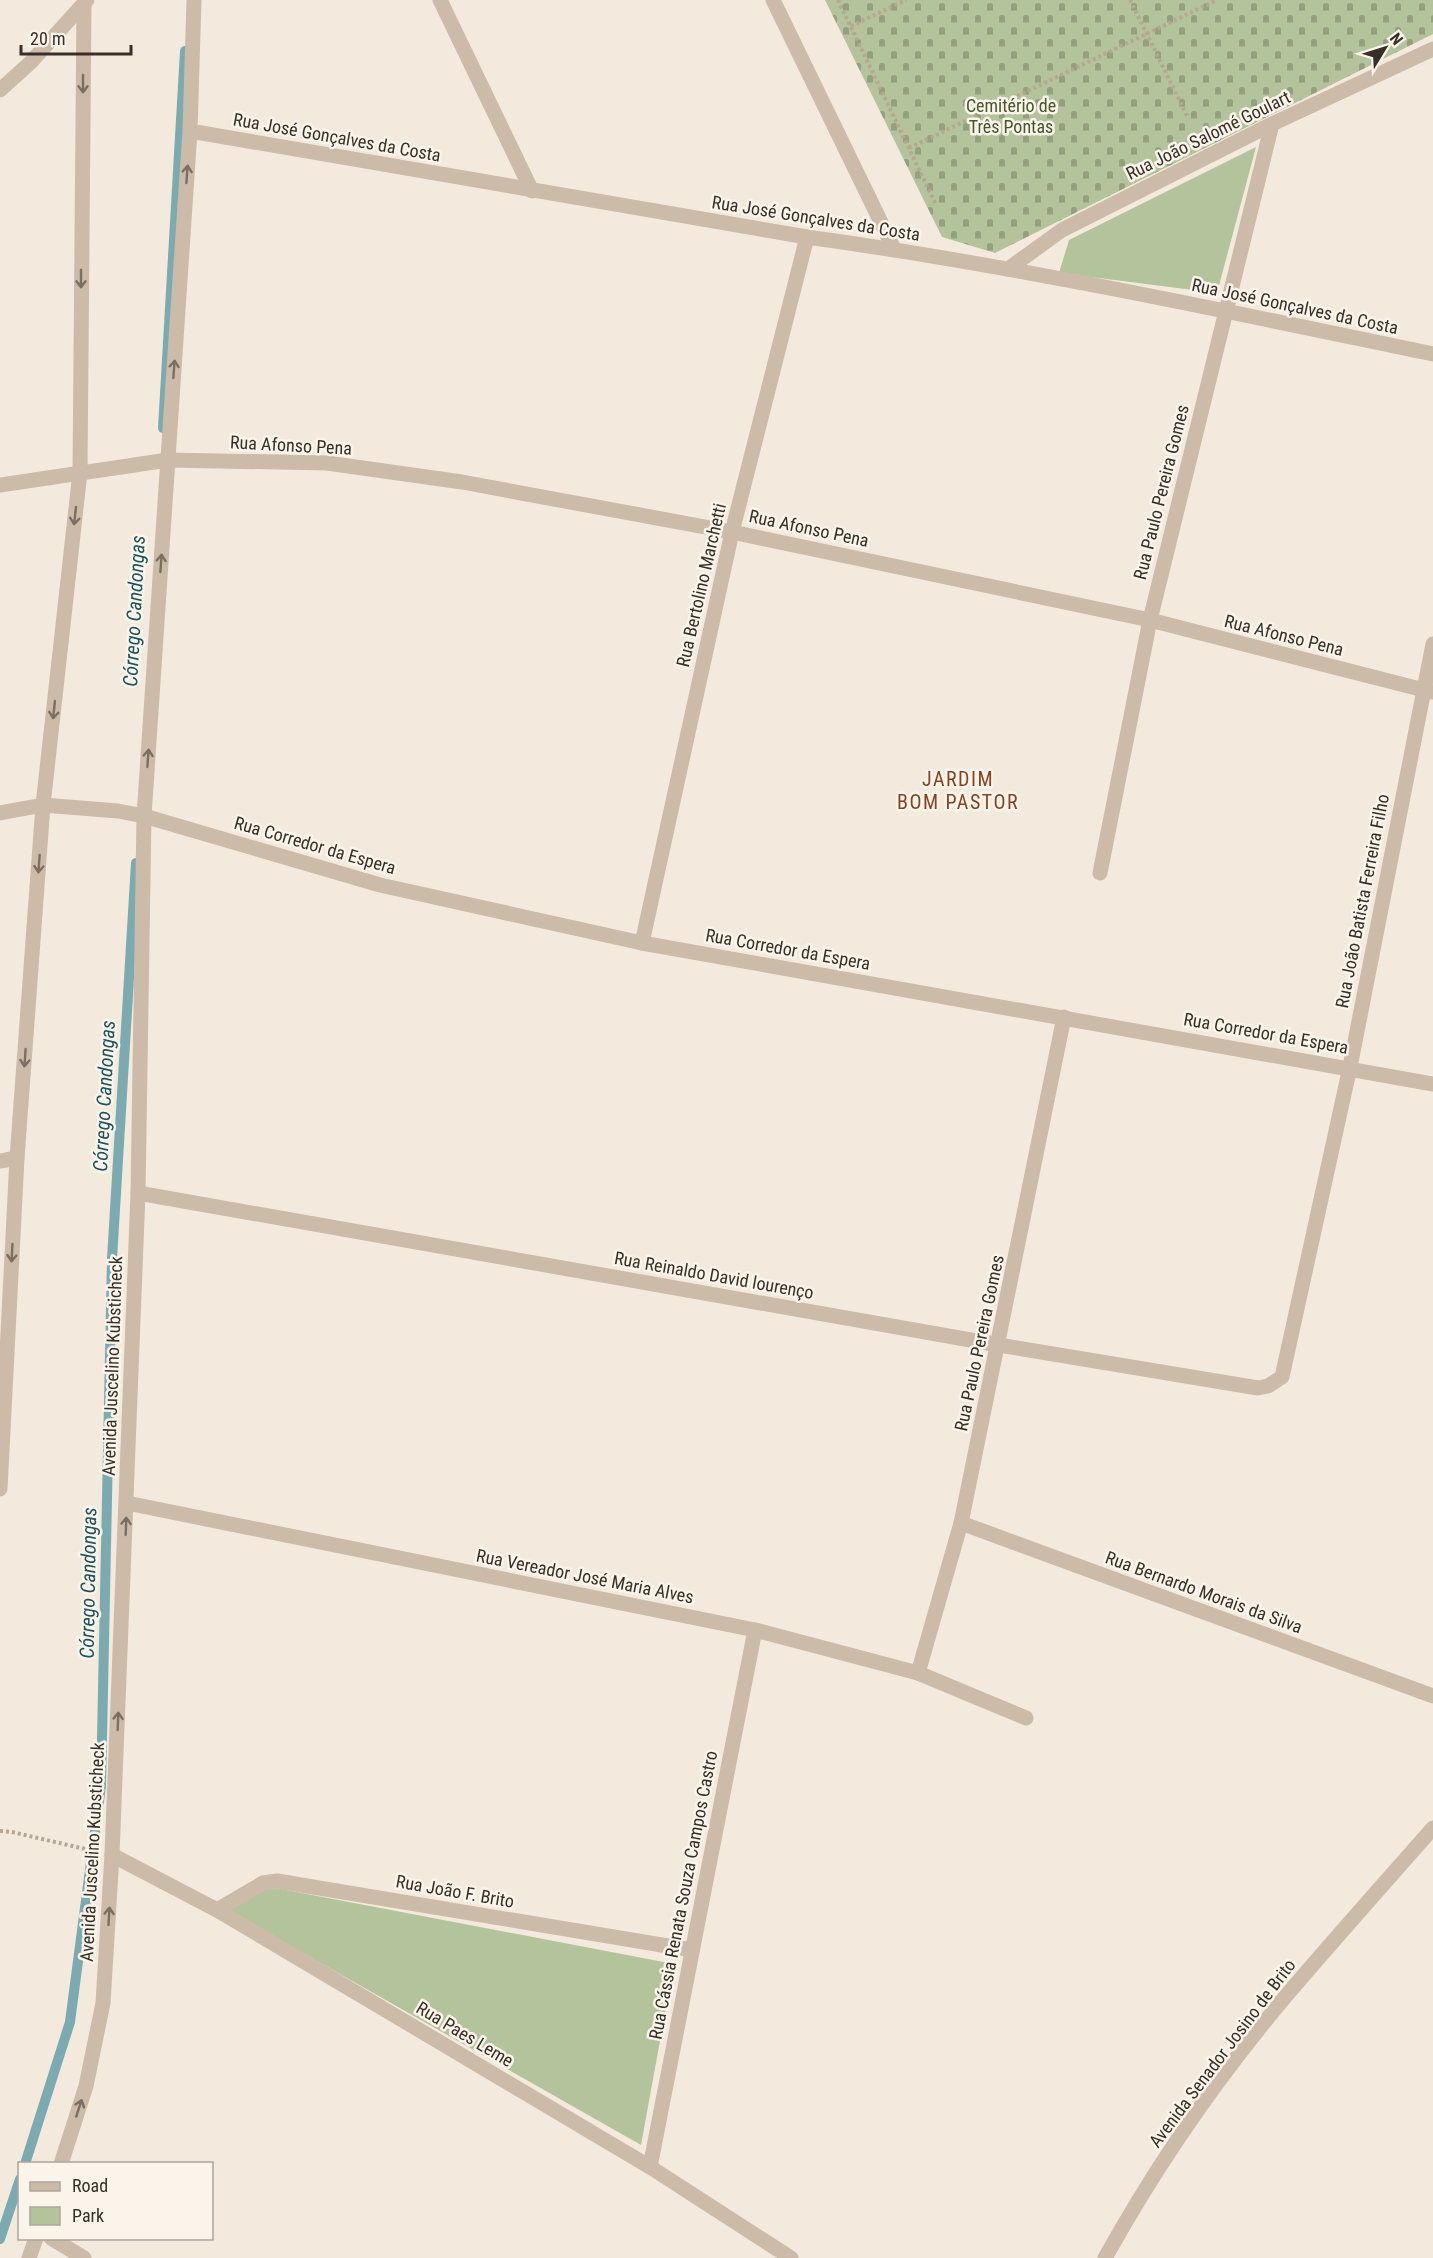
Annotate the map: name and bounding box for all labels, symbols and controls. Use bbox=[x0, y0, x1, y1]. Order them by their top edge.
scale bar bbox=[21, 18, 130, 56]
north arrow bbox=[1355, 18, 1415, 78]
text: 20 m bbox=[30, 28, 65, 49]
text: N bbox=[1386, 29, 1407, 49]
one-way arrow bbox=[77, 73, 89, 93]
street label: Rua João Salomé Goulart bbox=[1122, 86, 1294, 184]
park label: Cemitério de Três Pontas bbox=[966, 95, 1056, 137]
street label: Rua José Gonçalves da Costa bbox=[232, 108, 442, 166]
one-way arrow bbox=[182, 165, 193, 185]
street label: Rua José Gonçalves da Costa bbox=[710, 191, 922, 245]
one-way arrow bbox=[76, 268, 87, 288]
street label: Rua José Gonçalves da Costa bbox=[1190, 274, 1400, 338]
one-way arrow bbox=[169, 359, 180, 379]
street label: Rua Paulo Pereira Gomes bbox=[1129, 402, 1193, 582]
street label: Rua Afonso Pena bbox=[230, 431, 352, 459]
street label: Rua Bertolino Marchetti bbox=[672, 501, 730, 669]
one-way arrow bbox=[69, 505, 80, 525]
street label: Rua Afonso Pena bbox=[747, 505, 871, 551]
water label: Córrego Candongas bbox=[118, 535, 150, 687]
one-way arrow bbox=[156, 554, 167, 574]
street label: Rua Afonso Pena bbox=[1222, 610, 1346, 660]
one-way arrow bbox=[48, 699, 59, 719]
one-way arrow bbox=[142, 748, 153, 768]
district label: JARDIM BOM PASTOR bbox=[897, 767, 1019, 814]
street label: Rua João Batista Ferreira Filho bbox=[1331, 792, 1393, 1010]
street label: Rua Corredor da Espera bbox=[232, 812, 398, 878]
one-way arrow bbox=[33, 853, 44, 873]
street label: Rua Corredor da Espera bbox=[704, 924, 872, 974]
street label: Rua Corredor da Espera bbox=[1182, 1008, 1350, 1058]
water label: Córrego Candongas bbox=[88, 1020, 120, 1172]
one-way arrow bbox=[19, 1048, 30, 1068]
one-way arrow bbox=[7, 1242, 18, 1262]
street label: Rua Reinaldo David lourenço bbox=[613, 1247, 815, 1303]
street label: Rua Paulo Pereira Gomes bbox=[950, 1253, 1008, 1433]
street label: Avenida Juscelino Kubsticheck bbox=[98, 1256, 126, 1476]
water label: Córrego Candongas bbox=[75, 1507, 101, 1659]
one-way arrow bbox=[120, 1517, 131, 1537]
street label: Rua Vereador José Maria Alves bbox=[475, 1545, 695, 1607]
street label: Rua Bernardo Morais da Silva bbox=[1103, 1547, 1305, 1637]
one-way arrow bbox=[112, 1712, 123, 1732]
street label: Avenida Juscelino Kubsticheck bbox=[76, 1742, 108, 1962]
street label: Rua Cássia Renata Souza Campos Castro bbox=[645, 1749, 721, 2041]
street label: Rua João F. Brito bbox=[394, 1870, 516, 1912]
one-way arrow bbox=[103, 1906, 114, 1926]
street label: Avenida Senador Josino de Brito bbox=[1144, 1955, 1300, 2151]
street label: Rua Paes Leme bbox=[413, 1997, 517, 2071]
one-way arrow bbox=[74, 2099, 85, 2118]
legend bbox=[18, 2162, 213, 2240]
text: Road bbox=[72, 2175, 108, 2196]
text: Park bbox=[72, 2205, 104, 2226]

